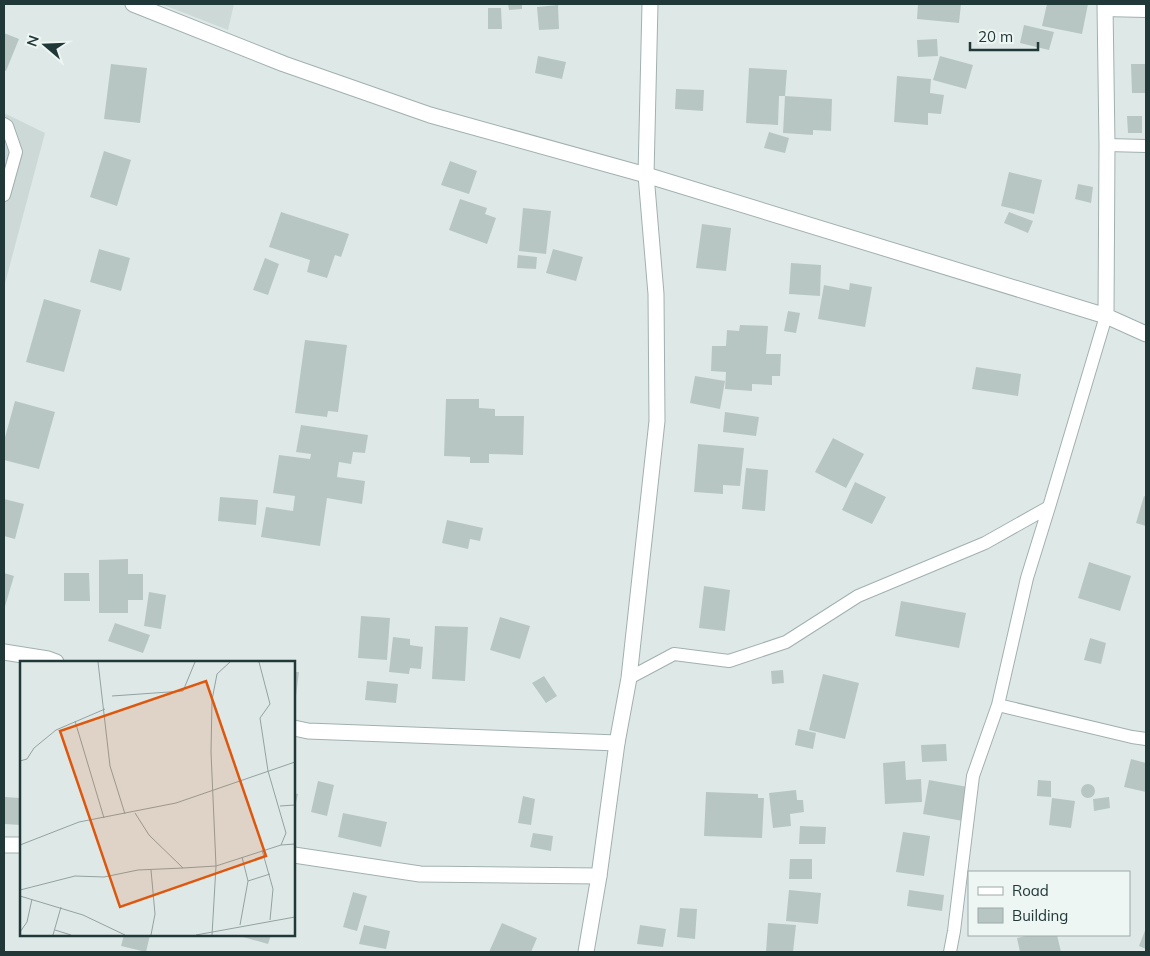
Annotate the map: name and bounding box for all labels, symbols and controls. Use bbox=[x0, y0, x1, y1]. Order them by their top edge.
north arrow bbox=[20, 20, 70, 70]
scale bar bbox=[970, 20, 1038, 52]
text: 20 m bbox=[978, 27, 1013, 46]
text: N bbox=[22, 33, 43, 49]
inset map bbox=[20, 661, 295, 936]
legend bbox=[968, 871, 1130, 936]
text: Road bbox=[1012, 881, 1049, 900]
text: Building bbox=[1012, 906, 1068, 925]

